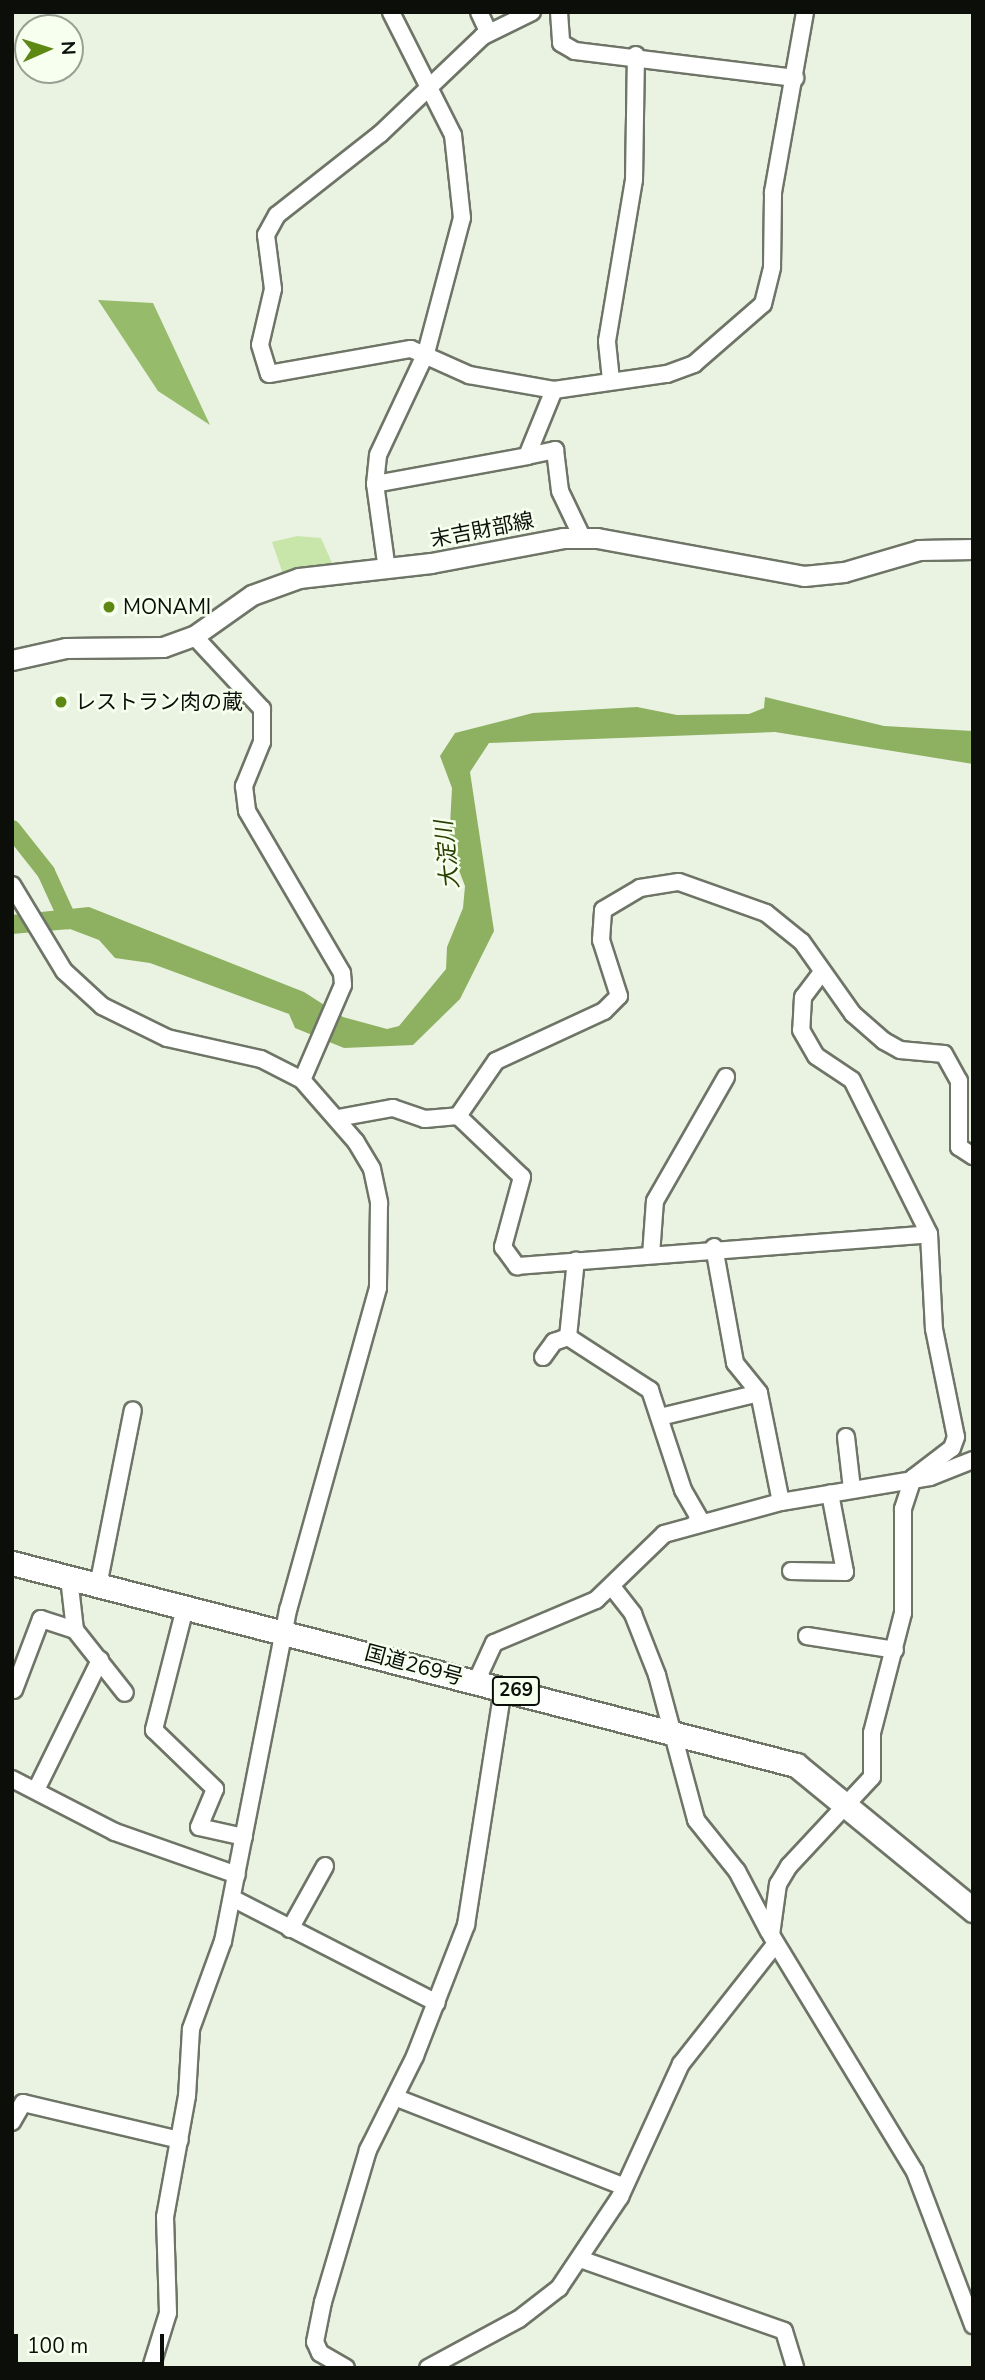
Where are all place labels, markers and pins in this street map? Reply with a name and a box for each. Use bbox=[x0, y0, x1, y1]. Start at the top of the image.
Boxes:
place label: MONAMI bbox=[123, 594, 211, 620]
marker: MONAMI bbox=[101, 599, 117, 615]
place label: レストラン肉の蔵 bbox=[75, 689, 243, 715]
marker: レストラン肉の蔵 bbox=[53, 694, 69, 710]

